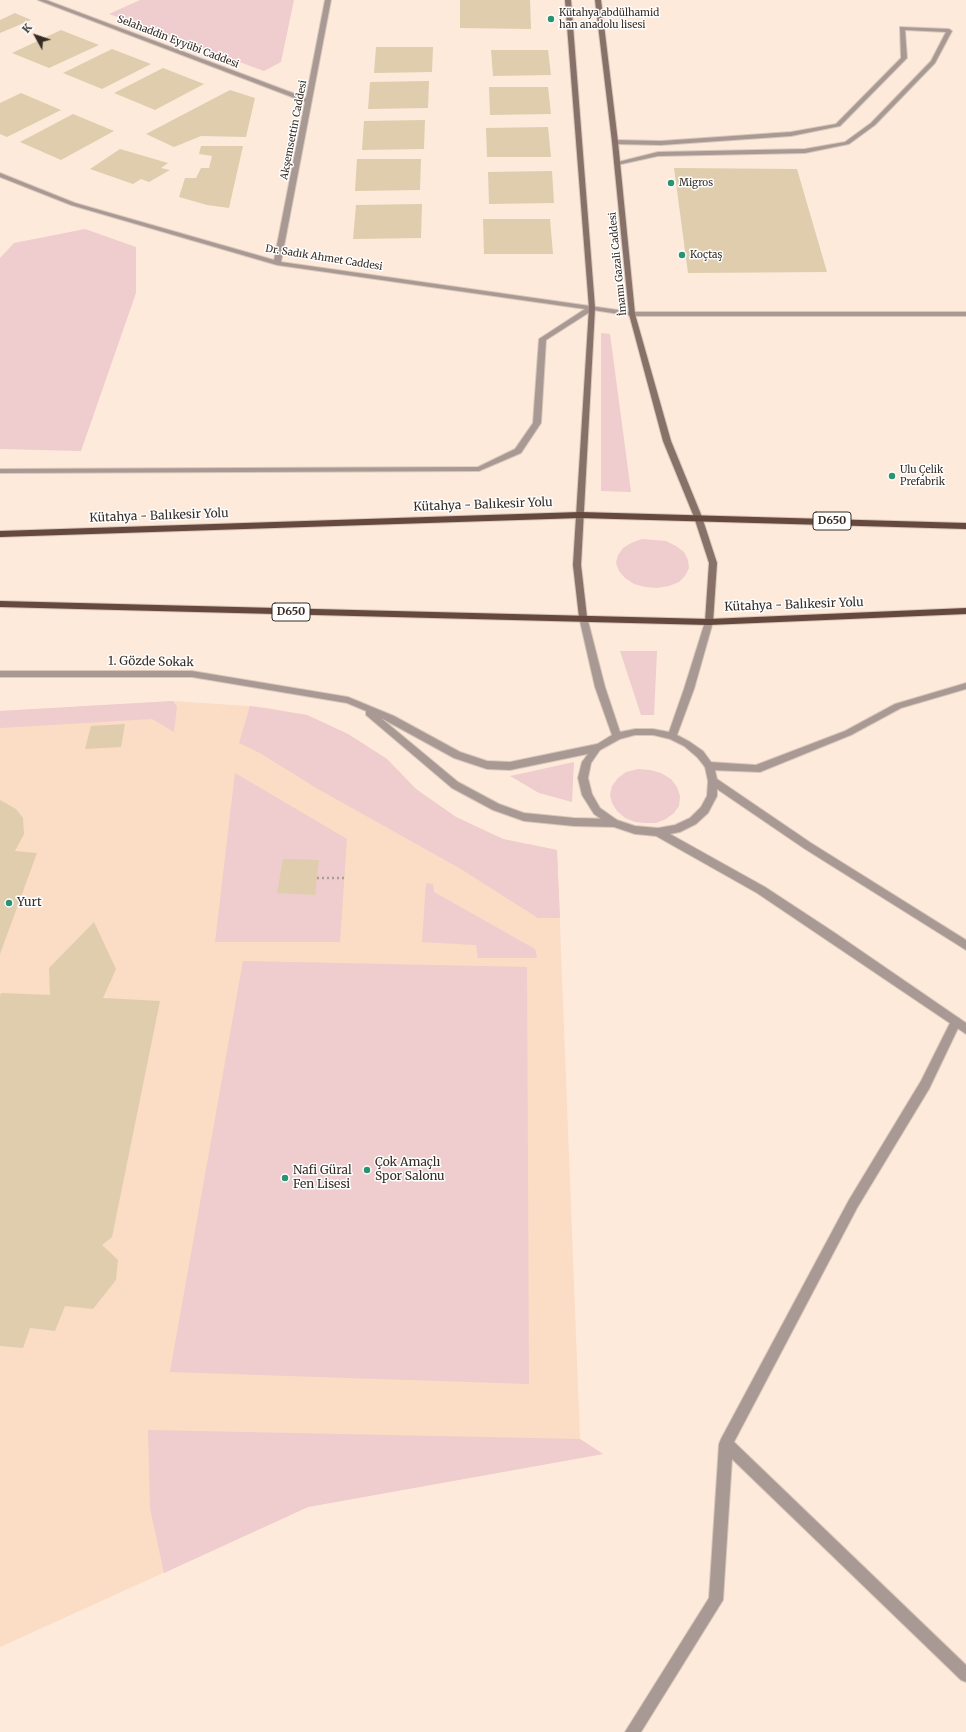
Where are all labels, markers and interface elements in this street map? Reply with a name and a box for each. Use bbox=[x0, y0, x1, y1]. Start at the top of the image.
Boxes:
place label: Kütahya abdülhamid han anadolu lisesi bbox=[559, 7, 659, 30]
street label: Selahaddin Eyyübi Caddesi bbox=[115, 13, 241, 71]
marker: Kütahya abdülhamid han anadolu lisesi bbox=[546, 14, 556, 24]
north arrow bbox=[16, 16, 56, 56]
text: K bbox=[19, 21, 35, 36]
street label: Akşemsettin Caddesi bbox=[278, 79, 310, 181]
place label: Migros bbox=[679, 177, 713, 189]
marker: Migros bbox=[666, 178, 676, 188]
street label: İmamı Gazali Caddesi bbox=[607, 211, 629, 317]
street label: Dr. Sadık Ahmet Caddesi bbox=[265, 243, 383, 273]
place label: Koçtaş bbox=[690, 249, 722, 261]
marker: Koçtaş bbox=[677, 250, 687, 260]
place label: Ulu Çelik Prefabrik bbox=[900, 464, 945, 488]
marker: Ulu Çelik Prefabrik bbox=[887, 471, 897, 481]
street label: Kütahya - Balıkesir Yolu bbox=[413, 495, 553, 515]
street label: Kütahya - Balıkesir Yolu bbox=[89, 506, 229, 526]
road number: D650 bbox=[813, 512, 851, 530]
street label: Kütahya - Balıkesir Yolu bbox=[724, 595, 864, 615]
road number: D650 bbox=[272, 603, 310, 621]
street label: 1. Gözde Sokak bbox=[108, 654, 194, 670]
place label: Yurt bbox=[17, 896, 42, 910]
marker: Yurt bbox=[4, 898, 14, 908]
place label: Çok Amaçlı Spor Salonu bbox=[375, 1156, 445, 1184]
place label: Nafi Güral Fen Lisesi bbox=[293, 1164, 352, 1192]
marker: Çok Amaçlı Spor Salonu bbox=[362, 1165, 372, 1175]
marker: Nafi Güral Fen Lisesi bbox=[280, 1173, 290, 1183]

